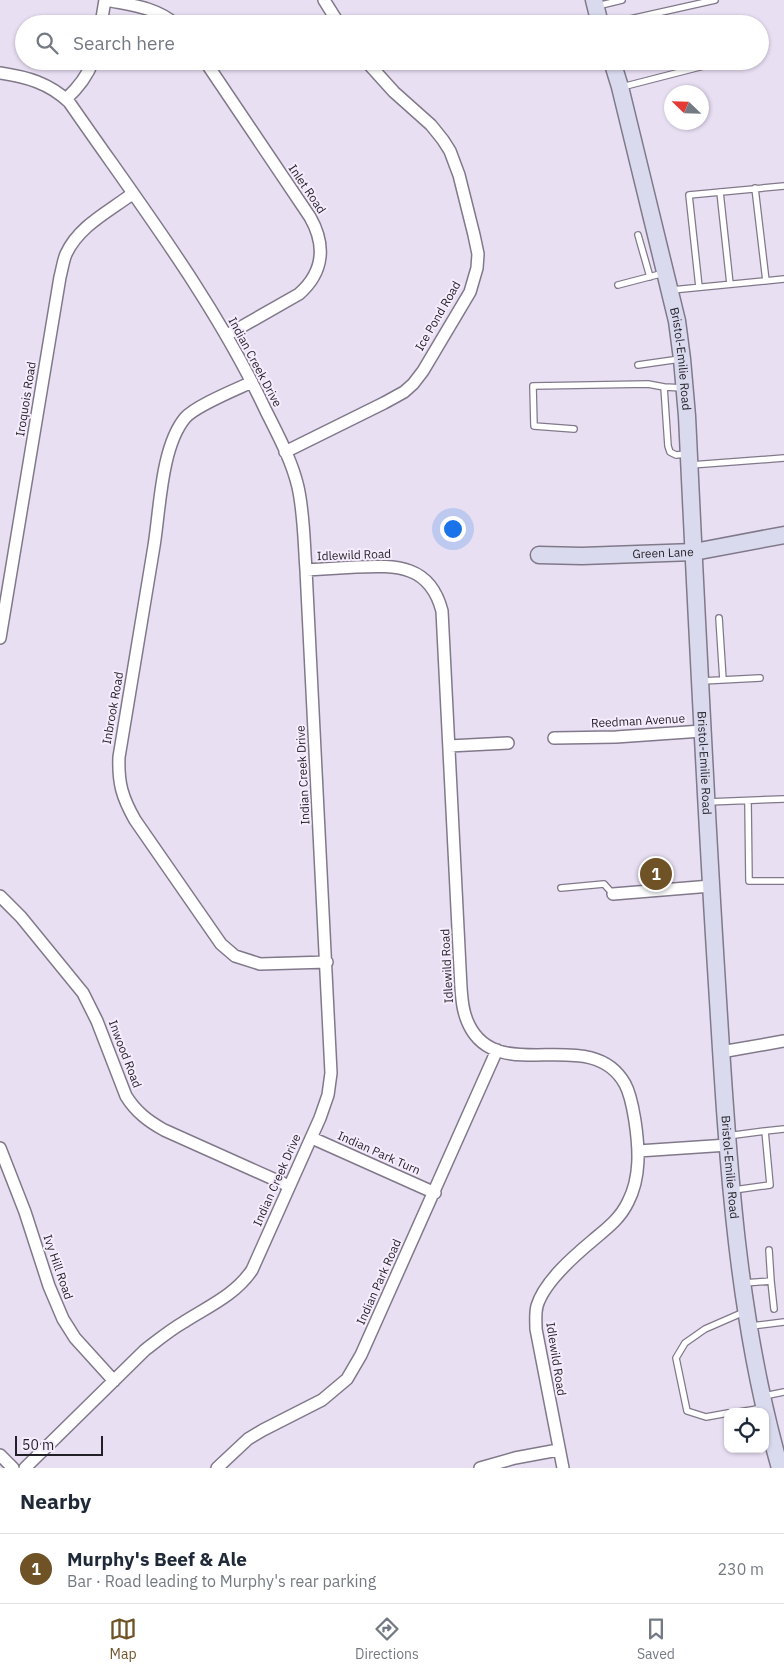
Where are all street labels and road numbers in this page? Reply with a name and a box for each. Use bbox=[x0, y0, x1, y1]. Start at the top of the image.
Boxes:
street label: Inlet Road bbox=[286, 161, 329, 216]
street label: Ice Pond Road bbox=[412, 278, 464, 353]
street label: Bristol-Emilie Road bbox=[667, 306, 694, 411]
street label: Indian Creek Drive bbox=[225, 314, 286, 410]
street label: Iroquois Road bbox=[12, 360, 39, 437]
street label: Green Lane bbox=[632, 544, 694, 561]
street label: Idlewild Road bbox=[317, 546, 391, 563]
street label: Inbrook Road bbox=[99, 671, 126, 745]
street label: Reedman Avenue bbox=[591, 711, 686, 730]
street label: Bristol-Emilie Road bbox=[694, 711, 715, 815]
street label: Indian Creek Drive bbox=[292, 724, 313, 825]
street label: Idlewild Road bbox=[437, 929, 456, 1004]
street label: Inwood Road bbox=[106, 1018, 145, 1090]
street label: Bristol-Emilie Road bbox=[718, 1115, 742, 1220]
street label: Indian Park Turn bbox=[335, 1128, 423, 1178]
street label: Indian Creek Drive bbox=[249, 1131, 304, 1228]
street label: Ivy Hill Road bbox=[40, 1232, 77, 1301]
street label: Indian Park Road bbox=[353, 1237, 404, 1327]
street label: Idlewild Road bbox=[543, 1321, 570, 1397]

